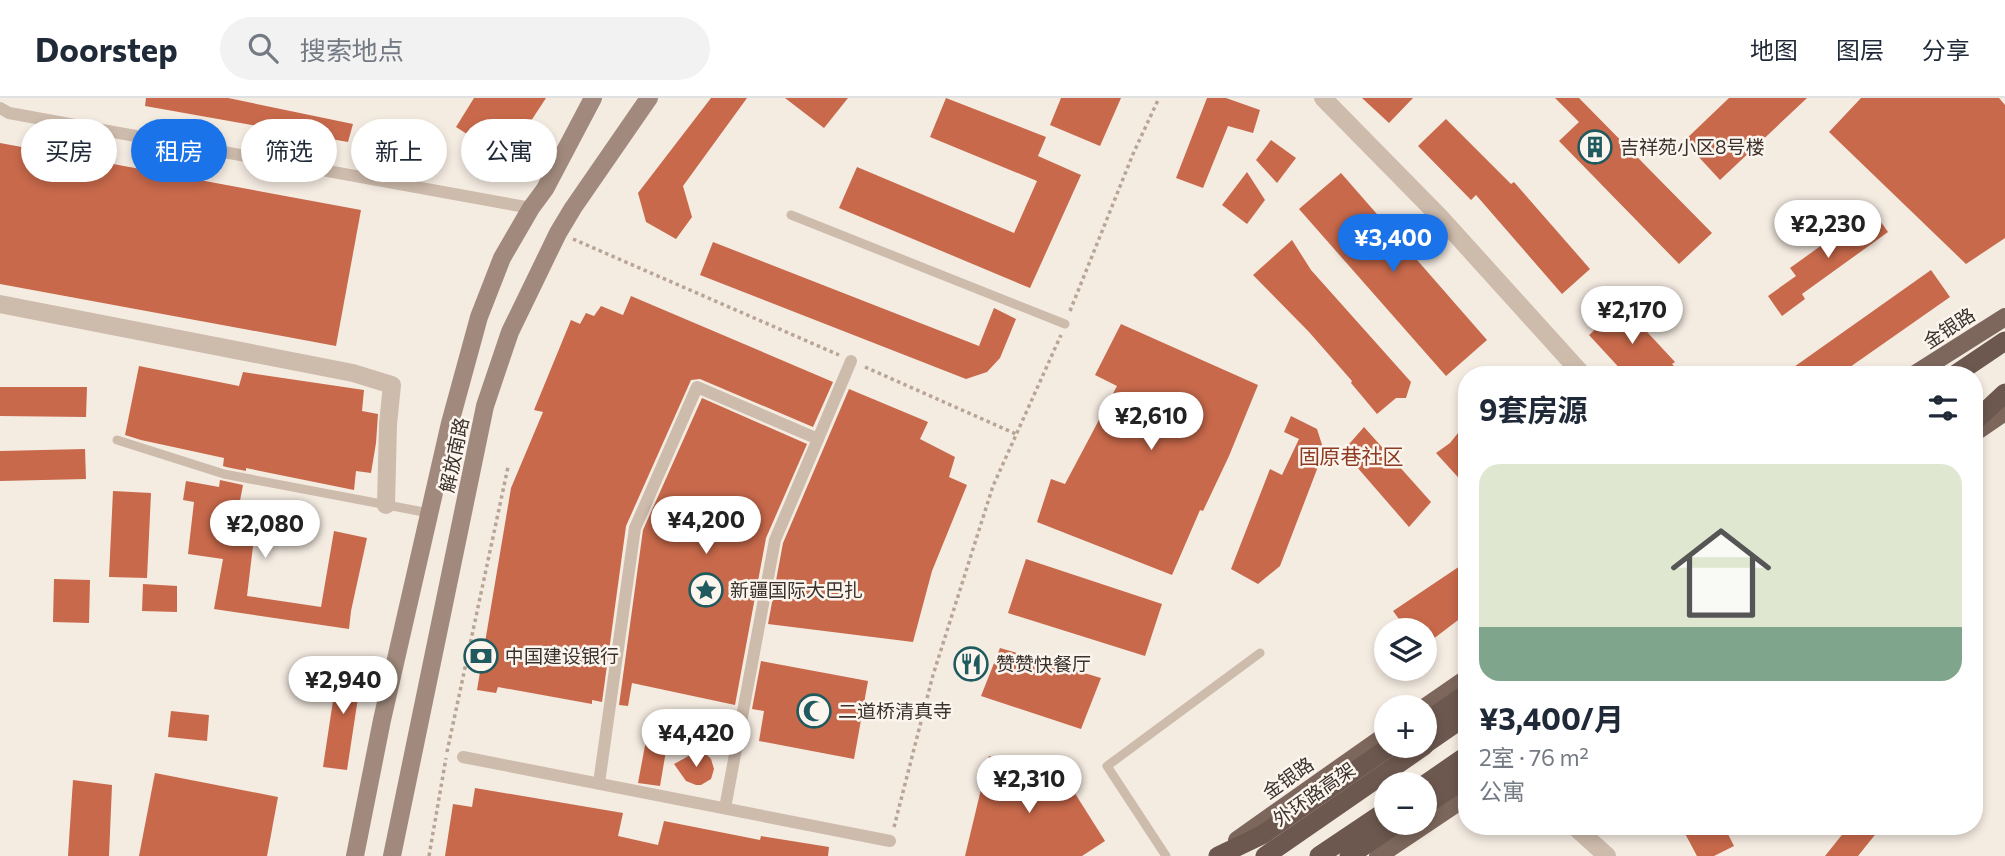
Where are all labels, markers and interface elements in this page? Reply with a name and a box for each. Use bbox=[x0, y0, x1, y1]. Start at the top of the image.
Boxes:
search box bbox=[220, 17, 710, 80]
text: Doorstep bbox=[35, 28, 178, 69]
icon: search bbox=[244, 29, 282, 67]
text: 搜索地点 bbox=[300, 34, 404, 65]
text: 地图 bbox=[1750, 35, 1798, 64]
text: 图层 bbox=[1836, 35, 1884, 64]
text: 分享 bbox=[1922, 35, 1970, 64]
chip: 买房 bbox=[21, 119, 117, 182]
chip: 租房 bbox=[131, 119, 227, 182]
chip: 筛选 bbox=[241, 119, 337, 182]
chip: 新上 bbox=[351, 119, 447, 182]
chip: 公寓 bbox=[461, 119, 557, 182]
building icon: 吉祥苑小区8号楼 bbox=[1576, 128, 1614, 166]
place label: 吉祥苑小区8号楼 bbox=[1620, 135, 1765, 158]
pin: ¥2,230 bbox=[1771, 200, 1885, 260]
text: ¥2,230 bbox=[1790, 209, 1866, 237]
pin: ¥3,400 bbox=[1336, 214, 1450, 274]
text: ¥3,400 bbox=[1354, 223, 1432, 251]
pin: ¥2,170 bbox=[1575, 286, 1689, 346]
text: ¥2,170 bbox=[1597, 295, 1667, 323]
street label: 金银路 bbox=[1919, 302, 1979, 353]
icon: filters bbox=[1924, 389, 1962, 427]
text: 9套房源 bbox=[1479, 390, 1588, 427]
pin: ¥2,610 bbox=[1094, 392, 1208, 452]
text: ¥2,610 bbox=[1114, 401, 1188, 429]
street label: 解放南路 bbox=[434, 415, 473, 494]
district label: 固原巷社区 bbox=[1299, 443, 1404, 468]
pin: ¥4,200 bbox=[649, 496, 763, 556]
pin: ¥2,080 bbox=[208, 500, 322, 560]
text: ¥4,200 bbox=[667, 505, 745, 533]
text: ¥2,080 bbox=[226, 509, 304, 537]
icon: home bbox=[1658, 510, 1784, 636]
place icon: 新疆国际大巴扎 bbox=[687, 571, 725, 609]
place label: 新疆国际大巴扎 bbox=[730, 578, 863, 601]
map controls bbox=[1374, 618, 1437, 835]
button: layers bbox=[1374, 618, 1437, 681]
bank icon: 中国建设银行 bbox=[462, 637, 500, 675]
place label: 中国建设银行 bbox=[505, 644, 619, 667]
restaurant icon: 赞赞快餐厅 bbox=[952, 645, 990, 683]
place label: 赞赞快餐厅 bbox=[996, 652, 1091, 675]
pin: ¥2,940 bbox=[286, 656, 400, 716]
text: ¥2,940 bbox=[305, 665, 381, 693]
mosque icon: 二道桥清真寺 bbox=[795, 692, 833, 730]
button: + bbox=[1374, 695, 1437, 758]
place label: 二道桥清真寺 bbox=[838, 699, 952, 722]
text: ¥3,400/月 bbox=[1479, 699, 1624, 736]
pin: ¥4,420 bbox=[639, 710, 753, 769]
text: ¥4,420 bbox=[658, 718, 734, 746]
text: 2室 · 76 m² bbox=[1479, 743, 1589, 771]
street label: 金银路 bbox=[1258, 752, 1318, 803]
pin: ¥2,310 bbox=[972, 756, 1086, 815]
street label: 外环路高架 bbox=[1268, 757, 1359, 830]
text: ¥2,310 bbox=[993, 764, 1065, 792]
button: − bbox=[1374, 772, 1437, 835]
text: 公寓 bbox=[1479, 777, 1525, 805]

